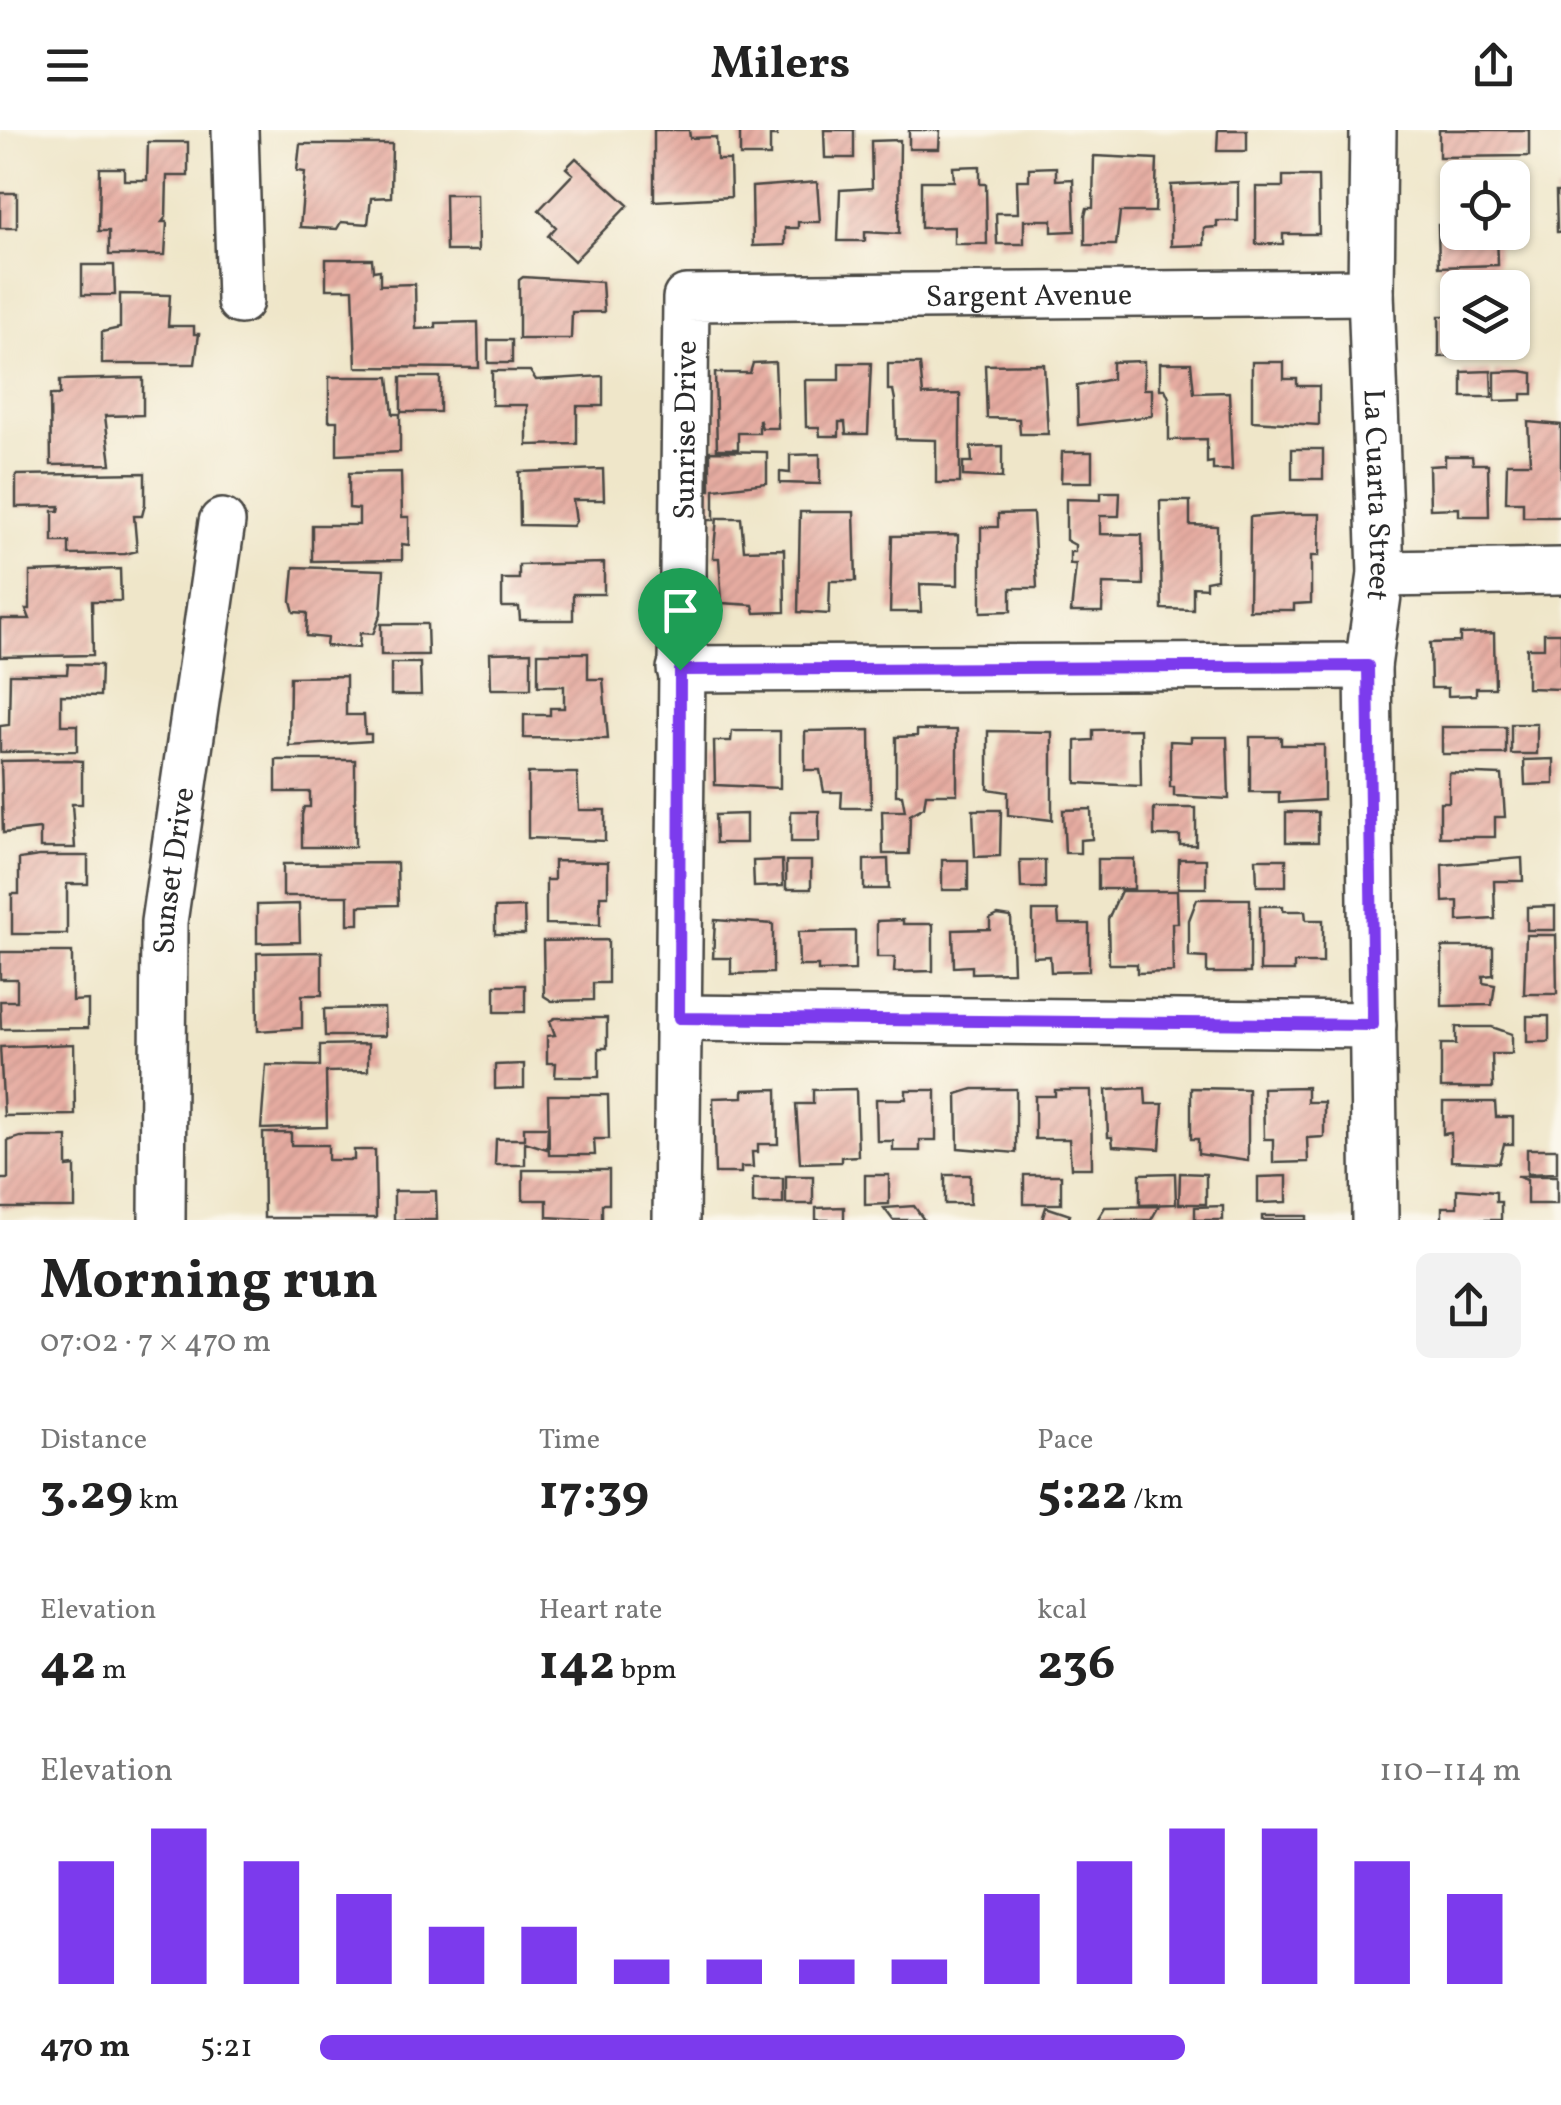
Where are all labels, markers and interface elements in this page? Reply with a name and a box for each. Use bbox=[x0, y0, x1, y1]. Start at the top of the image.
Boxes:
text: Milers bbox=[711, 34, 850, 97]
icon: menu bbox=[40, 38, 95, 93]
icon: share bbox=[1466, 38, 1521, 93]
map controls bbox=[1440, 160, 1530, 360]
button: locate bbox=[1440, 160, 1530, 250]
button: layers bbox=[1440, 270, 1530, 360]
street label: Sargent Avenue bbox=[926, 275, 1132, 319]
street label: Sunrise Drive bbox=[665, 340, 709, 520]
street label: La Cuarta Street bbox=[1351, 388, 1400, 603]
pin bbox=[638, 568, 723, 671]
icon: arrive bbox=[653, 583, 708, 638]
street label: Sunset Drive bbox=[145, 785, 206, 954]
text: Morning run bbox=[40, 1245, 379, 1321]
button: share bbox=[1416, 1253, 1521, 1358]
text: 07:02 · 7 × 470 m bbox=[40, 1321, 271, 1365]
text: Distance bbox=[40, 1421, 147, 1460]
text: Time bbox=[539, 1421, 600, 1460]
text: Pace bbox=[1037, 1421, 1093, 1460]
text: 3.29 bbox=[40, 1460, 133, 1530]
text: 17:39 bbox=[539, 1460, 649, 1530]
text: 5:22 bbox=[1037, 1460, 1128, 1530]
text: km bbox=[133, 1481, 179, 1520]
text: /km bbox=[1128, 1481, 1183, 1520]
text: Elevation bbox=[40, 1591, 156, 1630]
text: Heart rate bbox=[539, 1591, 662, 1630]
text: kcal bbox=[1037, 1591, 1087, 1630]
text: 42 bbox=[40, 1630, 96, 1700]
text: 142 bbox=[539, 1630, 615, 1700]
text: 236 bbox=[1037, 1630, 1116, 1700]
text: m bbox=[96, 1651, 127, 1690]
text: bpm bbox=[615, 1651, 677, 1690]
text: Elevation bbox=[40, 1750, 173, 1794]
text: 110–114 m bbox=[1379, 1750, 1521, 1794]
text: 470 m bbox=[40, 2026, 130, 2070]
text: 5:21 bbox=[200, 2026, 253, 2070]

